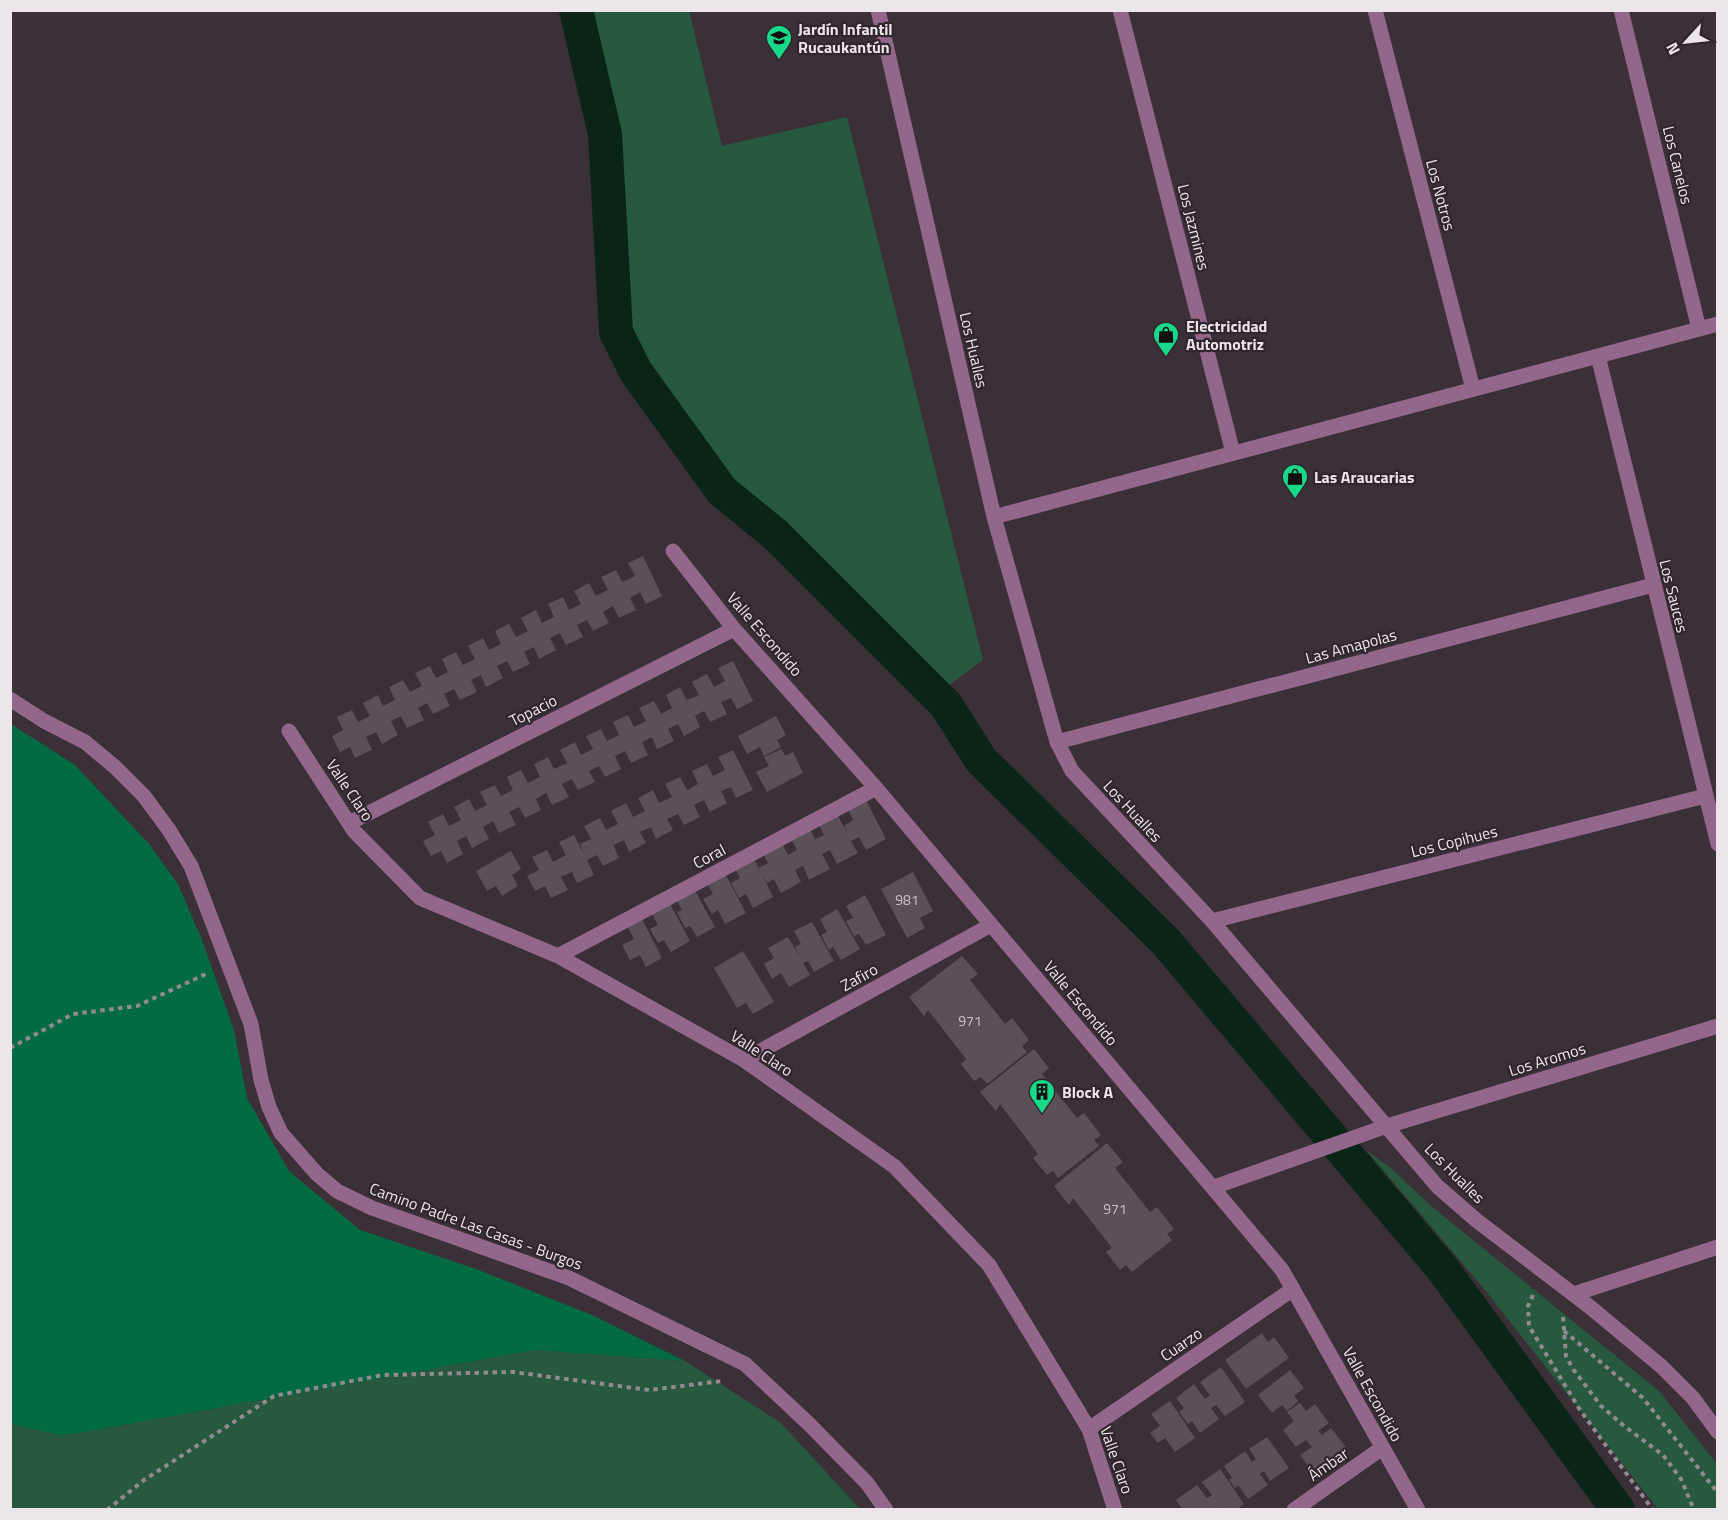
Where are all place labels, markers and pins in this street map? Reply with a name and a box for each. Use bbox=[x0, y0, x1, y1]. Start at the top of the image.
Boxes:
place label: Jardín Infantil Rucaukantún bbox=[798, 17, 893, 59]
school or university icon: Jardín Infantil Rucaukantún bbox=[764, 23, 794, 61]
place label: Electricidad Automotriz bbox=[1186, 314, 1267, 356]
shop icon: Electricidad Automotriz bbox=[1151, 320, 1181, 358]
shop icon: Las Araucarias bbox=[1280, 462, 1310, 500]
place label: Las Araucarias bbox=[1314, 465, 1415, 489]
building icon: Block A bbox=[1027, 1077, 1057, 1115]
place label: Block A bbox=[1062, 1080, 1113, 1104]

